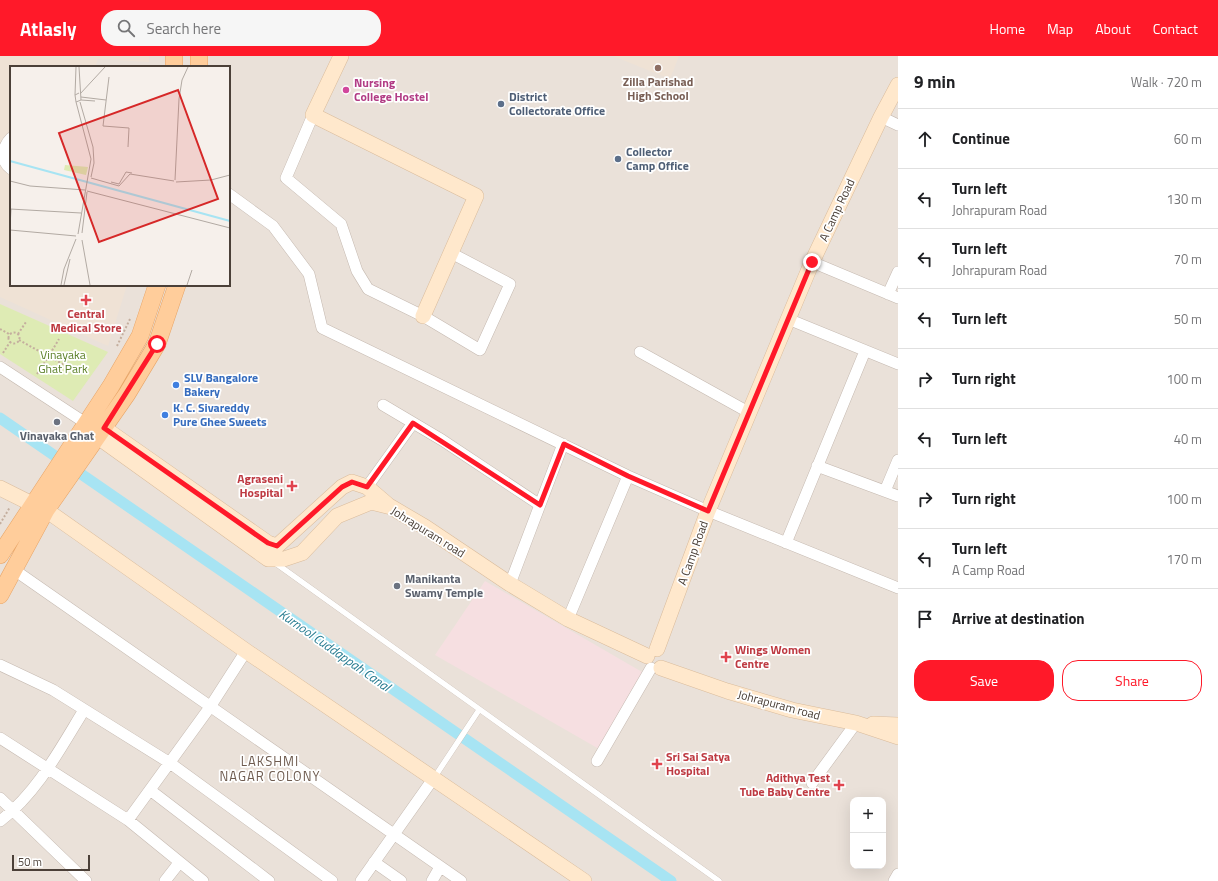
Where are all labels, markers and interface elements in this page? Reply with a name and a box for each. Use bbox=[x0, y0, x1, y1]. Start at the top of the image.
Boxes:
search box bbox=[101, 10, 381, 46]
text: Atlasly bbox=[20, 14, 77, 43]
icon: search bbox=[115, 17, 137, 39]
text: Search here bbox=[147, 17, 221, 40]
text: Home bbox=[990, 18, 1025, 39]
text: Map bbox=[1047, 18, 1073, 39]
text: About bbox=[1095, 18, 1131, 39]
text: Contact bbox=[1153, 18, 1198, 39]
marker: Zilla Parishad High School bbox=[653, 63, 663, 73]
inset map bbox=[10, 66, 230, 286]
text: 9 min bbox=[914, 69, 955, 95]
place label: Zilla Parishad High School bbox=[623, 72, 693, 105]
text: Walk · 720 m bbox=[1131, 72, 1202, 92]
place label: Nursing College Hostel bbox=[354, 73, 428, 106]
marker: Nursing College Hostel bbox=[341, 85, 351, 95]
place label: District Collectorate Office bbox=[509, 87, 605, 120]
marker: District Collectorate Office bbox=[496, 99, 506, 109]
text: Continue bbox=[952, 127, 1010, 150]
icon: ahead bbox=[914, 128, 936, 150]
text: 60 m bbox=[1174, 129, 1202, 149]
place label: Collector Camp Office bbox=[626, 142, 689, 175]
marker: Collector Camp Office bbox=[613, 154, 623, 164]
street label: A Camp Road bbox=[814, 175, 859, 244]
text: Turn left bbox=[952, 177, 1007, 200]
icon: left bbox=[914, 188, 936, 210]
text: 130 m bbox=[1166, 189, 1202, 209]
text: Johrapuram Road bbox=[952, 200, 1047, 220]
text: Turn left bbox=[952, 237, 1007, 260]
icon: left bbox=[914, 248, 936, 270]
text: 70 m bbox=[1174, 249, 1202, 269]
route end bbox=[803, 253, 821, 271]
text: Johrapuram Road bbox=[952, 260, 1047, 280]
marker: Central Medical Store bbox=[81, 295, 91, 305]
place label: Central Medical Store bbox=[50, 304, 122, 337]
text: Turn left bbox=[952, 307, 1007, 330]
icon: left bbox=[914, 308, 936, 330]
text: 50 m bbox=[1174, 309, 1202, 329]
route start bbox=[148, 335, 166, 353]
park label: Vinayaka Ghat Park bbox=[38, 345, 88, 378]
text: Turn right bbox=[952, 367, 1016, 390]
place label: SLV Bangalore Bakery bbox=[184, 368, 258, 401]
icon: right bbox=[914, 368, 936, 390]
text: 100 m bbox=[1166, 369, 1202, 389]
marker: SLV Bangalore Bakery bbox=[171, 380, 181, 390]
place label: K. C. Sivareddy Pure Ghee Sweets bbox=[173, 398, 267, 431]
marker: K. C. Sivareddy Pure Ghee Sweets bbox=[160, 410, 170, 420]
marker: Vinayaka Ghat bbox=[52, 417, 62, 427]
place label: Vinayaka Ghat bbox=[20, 426, 95, 445]
text: Turn left bbox=[952, 427, 1007, 450]
icon: left bbox=[914, 428, 936, 450]
text: 40 m bbox=[1174, 429, 1202, 449]
place label: Agraseni Hospital bbox=[237, 469, 283, 502]
marker: Agraseni Hospital bbox=[286, 480, 298, 492]
text: Turn right bbox=[952, 487, 1016, 510]
icon: right bbox=[914, 488, 936, 510]
text: 100 m bbox=[1166, 489, 1202, 509]
street label: Johrapuram road bbox=[387, 501, 469, 562]
street label: A Camp Road bbox=[672, 518, 713, 588]
text: Turn left bbox=[952, 537, 1007, 560]
icon: left bbox=[914, 548, 936, 570]
text: 170 m bbox=[1166, 549, 1202, 569]
text: A Camp Road bbox=[952, 560, 1025, 580]
place label: Manikanta Swamy Temple bbox=[405, 569, 483, 602]
marker: Manikanta Swamy Temple bbox=[392, 581, 402, 591]
water label: Kurnool Cuddappah Canal bbox=[275, 604, 397, 697]
text: Arrive at destination bbox=[952, 607, 1085, 630]
icon: arrive bbox=[914, 608, 936, 630]
place label: Wings Women Centre bbox=[735, 640, 811, 673]
marker: Wings Women Centre bbox=[720, 651, 732, 663]
button: Save bbox=[914, 660, 1054, 701]
button: Share bbox=[1062, 660, 1202, 701]
street label: Johrapuram road bbox=[736, 684, 822, 725]
place label: Sri Sai Satya Hospital bbox=[666, 747, 730, 780]
district label: LAKSHMI NAGAR COLONY bbox=[220, 751, 320, 786]
marker: Sri Sai Satya Hospital bbox=[651, 758, 663, 770]
place label: Adithya Test Tube Baby Centre bbox=[740, 768, 831, 801]
marker: Adithya Test Tube Baby Centre bbox=[833, 779, 845, 791]
map controls bbox=[850, 797, 886, 869]
button: + bbox=[850, 797, 886, 833]
button: − bbox=[850, 833, 886, 869]
scale bar bbox=[12, 853, 90, 872]
text: 50 m bbox=[18, 854, 42, 870]

